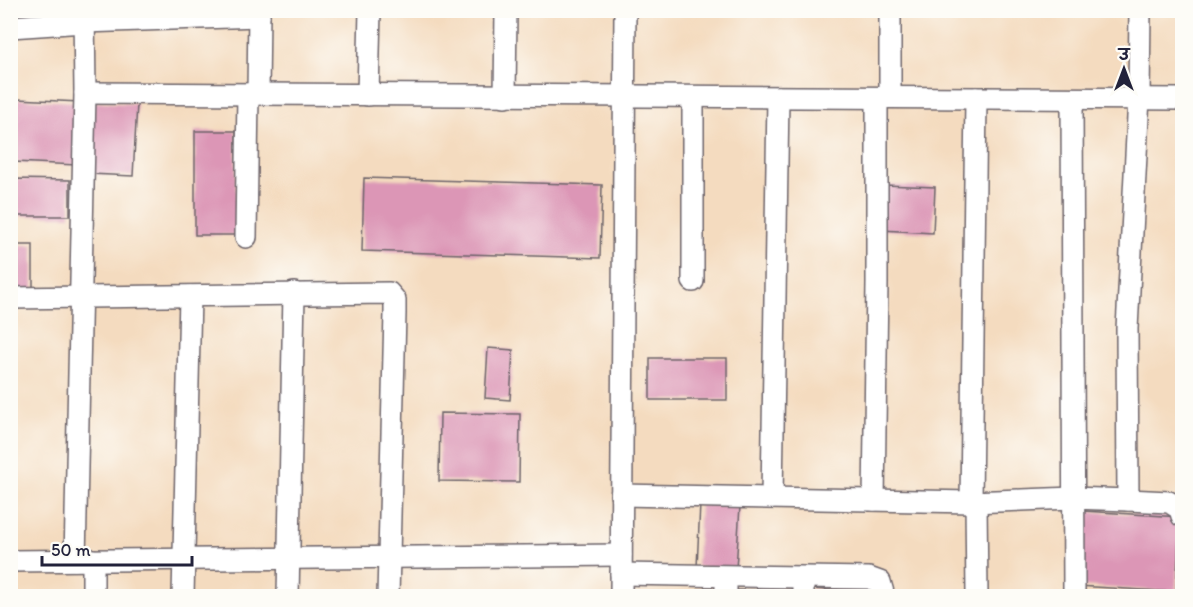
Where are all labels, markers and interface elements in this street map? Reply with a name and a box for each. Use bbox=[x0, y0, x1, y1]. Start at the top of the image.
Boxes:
north arrow bbox=[1094, 39, 1154, 99]
text: उ bbox=[1117, 45, 1131, 64]
scale bar bbox=[42, 529, 192, 567]
text: 50 m bbox=[51, 539, 91, 561]

